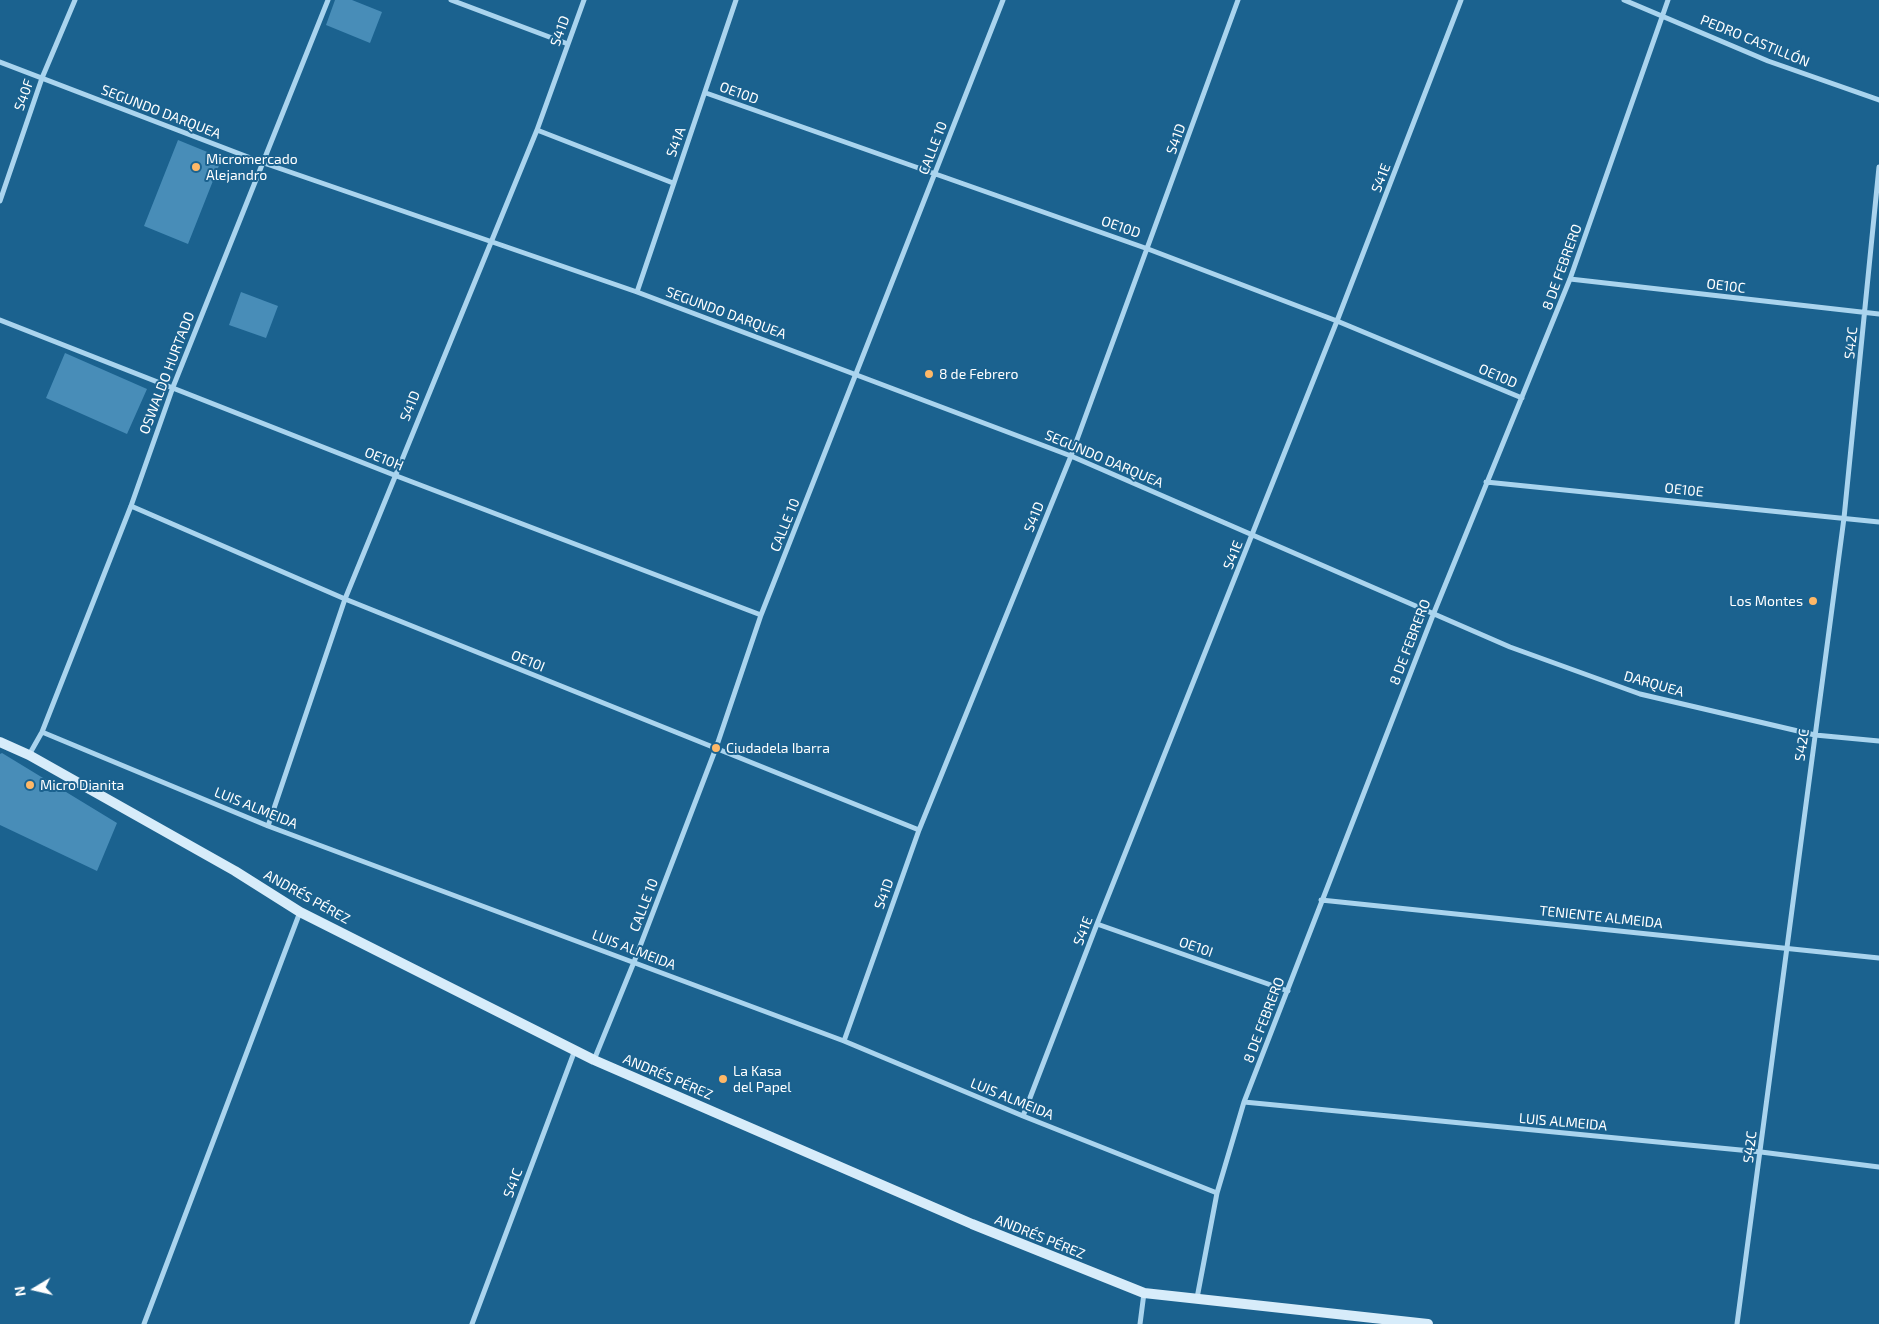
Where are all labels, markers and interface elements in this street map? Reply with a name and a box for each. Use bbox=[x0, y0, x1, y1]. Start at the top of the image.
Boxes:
street label: PEDRO CASTILLÓN bbox=[1698, 11, 1812, 71]
street label: S41D bbox=[547, 13, 573, 49]
street label: S40F bbox=[11, 77, 37, 113]
street label: OE10D bbox=[717, 78, 761, 108]
street label: SEGUNDO DARQUEA bbox=[99, 81, 223, 143]
street label: CALLE 10 bbox=[915, 119, 951, 177]
street label: S41D bbox=[1163, 121, 1189, 157]
street label: S41A bbox=[663, 125, 689, 159]
place label: Micromercado Alejandro bbox=[206, 151, 298, 184]
marker: Micromercado Alejandro bbox=[190, 161, 202, 173]
street label: S41E bbox=[1368, 161, 1394, 195]
street label: OE10D bbox=[1099, 212, 1143, 242]
street label: 8 DE FEBRERO bbox=[1539, 222, 1585, 312]
street label: OE10C bbox=[1706, 275, 1746, 297]
street label: SEGUNDO DARQUEA bbox=[663, 283, 789, 343]
street label: OSWALDO HURTADO bbox=[136, 309, 198, 437]
street label: S42C bbox=[1841, 326, 1861, 360]
street label: OE10D bbox=[1476, 360, 1520, 392]
place label: 8 de Febrero bbox=[939, 366, 1018, 382]
marker: 8 de Febrero bbox=[923, 368, 935, 380]
street label: S41D bbox=[396, 388, 424, 424]
street label: SEGUNDO DARQUEA bbox=[1042, 426, 1166, 492]
street label: OE10H bbox=[362, 444, 406, 474]
street label: OE10E bbox=[1664, 480, 1704, 500]
street label: CALLE 10 bbox=[767, 496, 803, 554]
street label: S41D bbox=[1020, 499, 1048, 535]
street label: S41E bbox=[1220, 538, 1246, 572]
place label: Los Montes bbox=[1729, 593, 1803, 609]
marker: Los Montes bbox=[1807, 595, 1819, 607]
street label: 8 DE FEBRERO bbox=[1386, 597, 1434, 687]
street label: OE10I bbox=[509, 647, 547, 675]
street label: DARQUEA bbox=[1622, 667, 1686, 701]
street label: S42C bbox=[1791, 728, 1813, 762]
place label: Ciudadela Ibarra bbox=[726, 740, 830, 756]
marker: Ciudadela Ibarra bbox=[710, 742, 722, 754]
place label: Micro Dianita bbox=[40, 777, 124, 793]
marker: Micro Dianita bbox=[24, 779, 36, 791]
street label: LUIS ALMEIDA bbox=[212, 784, 300, 832]
street label: ANDRÉS PÉREZ bbox=[261, 866, 353, 928]
street label: CALLE 10 bbox=[626, 876, 662, 934]
street label: S41D bbox=[871, 876, 897, 912]
street label: TENIENTE ALMEIDA bbox=[1538, 902, 1664, 932]
street label: S41E bbox=[1070, 914, 1096, 948]
street label: LUIS ALMEIDA bbox=[590, 926, 678, 974]
street label: OE10I bbox=[1177, 933, 1215, 961]
street label: 8 DE FEBRERO bbox=[1240, 975, 1288, 1065]
street label: ANDRÉS PÉREZ bbox=[621, 1051, 715, 1103]
place label: La Kasa del Papel bbox=[733, 1063, 792, 1096]
marker: La Kasa del Papel bbox=[717, 1073, 729, 1085]
street label: LUIS ALMEIDA bbox=[968, 1075, 1056, 1123]
street label: LUIS ALMEIDA bbox=[1518, 1110, 1608, 1134]
street label: S42C bbox=[1740, 1130, 1760, 1164]
street label: S41C bbox=[500, 1166, 526, 1200]
street label: ANDRÉS PÉREZ bbox=[992, 1211, 1088, 1263]
north arrow bbox=[10, 1264, 60, 1314]
text: N bbox=[11, 1285, 29, 1298]

